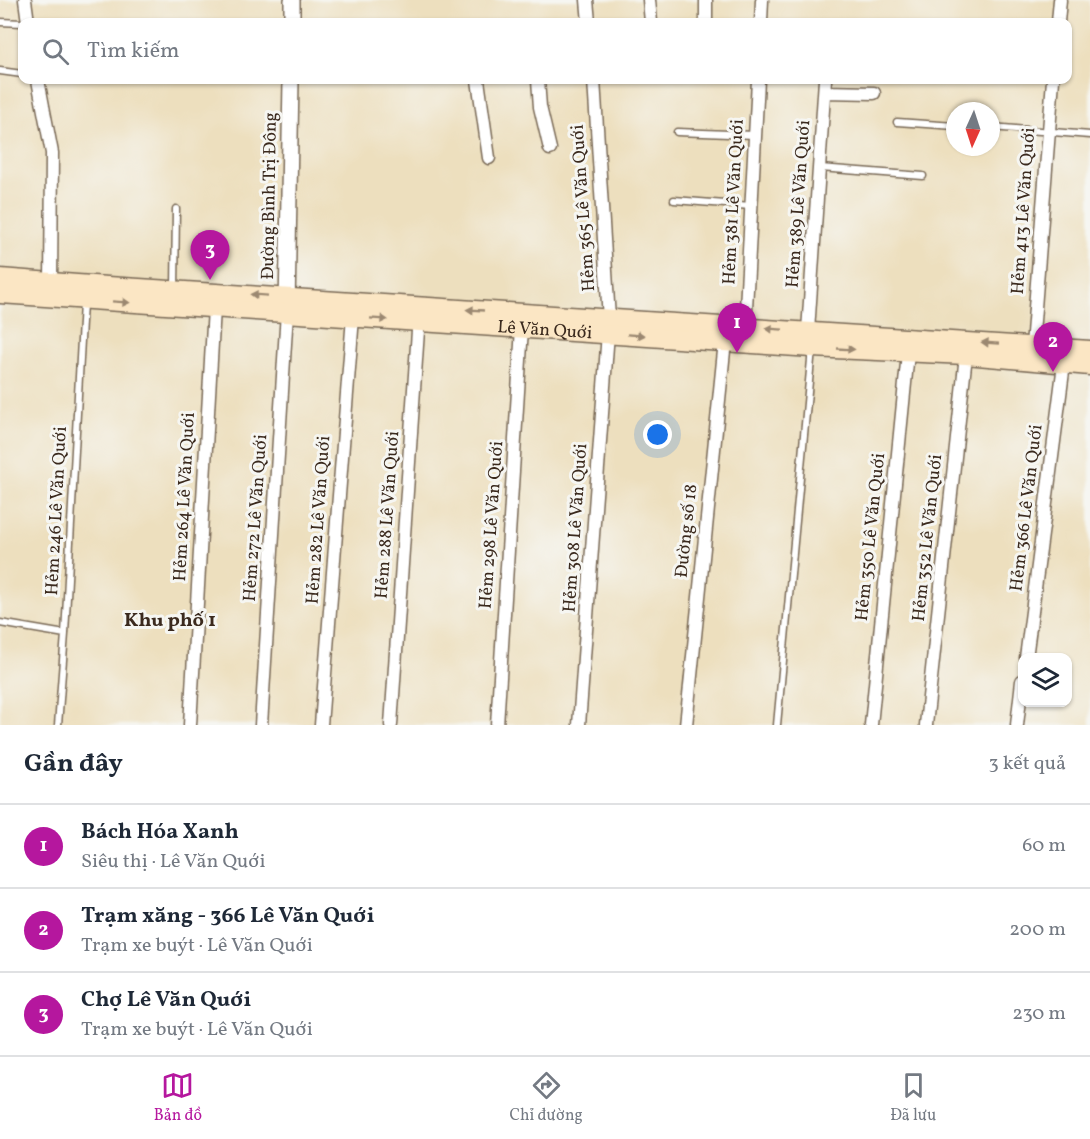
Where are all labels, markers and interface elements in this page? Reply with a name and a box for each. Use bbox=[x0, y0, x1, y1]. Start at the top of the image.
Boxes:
search box bbox=[18, 18, 1072, 84]
icon: search bbox=[39, 35, 72, 68]
text: Tìm kiếm bbox=[87, 36, 180, 67]
north arrow bbox=[946, 102, 1000, 156]
street label: Đường Bình Trị Đông bbox=[256, 112, 284, 280]
street label: Hẻm 381 Lê Văn Quới bbox=[717, 119, 751, 285]
street label: Hẻm 389 Lê Văn Quới bbox=[781, 119, 817, 289]
street label: Hẻm 365 Lê Văn Quới bbox=[566, 124, 602, 292]
street label: Hẻm 413 Lê Văn Quới bbox=[1006, 127, 1042, 295]
pin: 3 bbox=[190, 230, 230, 280]
one-way arrow bbox=[250, 291, 269, 300]
one-way arrow bbox=[112, 297, 131, 306]
pin: 1 bbox=[718, 304, 756, 353]
one-way arrow bbox=[465, 306, 484, 315]
one-way arrow bbox=[369, 314, 388, 323]
street label: Lê Văn Quới bbox=[496, 315, 593, 346]
pin: 2 bbox=[1034, 322, 1072, 372]
one-way arrow bbox=[765, 324, 784, 333]
one-way arrow bbox=[627, 331, 646, 340]
one-way arrow bbox=[980, 339, 999, 348]
one-way arrow bbox=[836, 345, 855, 354]
street label: Hẻm 264 Lê Văn Quới bbox=[168, 412, 202, 582]
your location bbox=[643, 420, 672, 449]
street label: Hẻm 366 Lê Văn Quới bbox=[1004, 423, 1050, 593]
street label: Hẻm 246 Lê Văn Quới bbox=[40, 426, 74, 596]
street label: Hẻm 288 Lê Văn Quới bbox=[370, 430, 406, 600]
street label: Hẻm 272 Lê Văn Quới bbox=[238, 433, 274, 603]
street label: Hẻm 282 Lê Văn Quới bbox=[301, 435, 337, 605]
street label: Hẻm 298 Lê Văn Quới bbox=[474, 440, 510, 610]
street label: Hẻm 308 Lê Văn Quới bbox=[558, 443, 594, 613]
street label: Hẻm 350 Lê Văn Quới bbox=[850, 452, 892, 622]
street label: Hẻm 352 Lê Văn Quới bbox=[907, 453, 949, 623]
street label: Đường số 18 bbox=[670, 483, 704, 579]
district label: Khu phố 1 bbox=[124, 607, 216, 635]
map controls bbox=[1018, 653, 1072, 707]
button: layers bbox=[1018, 653, 1072, 707]
text: Gần đây bbox=[24, 746, 123, 782]
text: 3 kết quả bbox=[988, 750, 1066, 778]
text: Bách Hóa Xanh bbox=[81, 817, 239, 848]
text: 1 bbox=[39, 832, 48, 860]
text: 60 m bbox=[1022, 832, 1066, 860]
text: Siêu thị · Lê Văn Quới bbox=[81, 848, 266, 876]
text: Trạm xăng - 366 Lê Văn Quới bbox=[81, 901, 374, 932]
text: 2 bbox=[38, 916, 49, 944]
text: 200 m bbox=[1009, 916, 1066, 944]
text: Trạm xe buýt · Lê Văn Quới bbox=[81, 932, 313, 960]
text: Chợ Lê Văn Quới bbox=[81, 985, 251, 1016]
text: 3 bbox=[38, 1000, 49, 1028]
text: 230 m bbox=[1012, 1000, 1066, 1028]
text: Trạm xe buýt · Lê Văn Quới bbox=[81, 1016, 313, 1044]
tab: Bản đồ bbox=[154, 1069, 202, 1127]
tab: Chỉ đường bbox=[510, 1069, 583, 1127]
tab: Đã lưu bbox=[890, 1069, 936, 1127]

